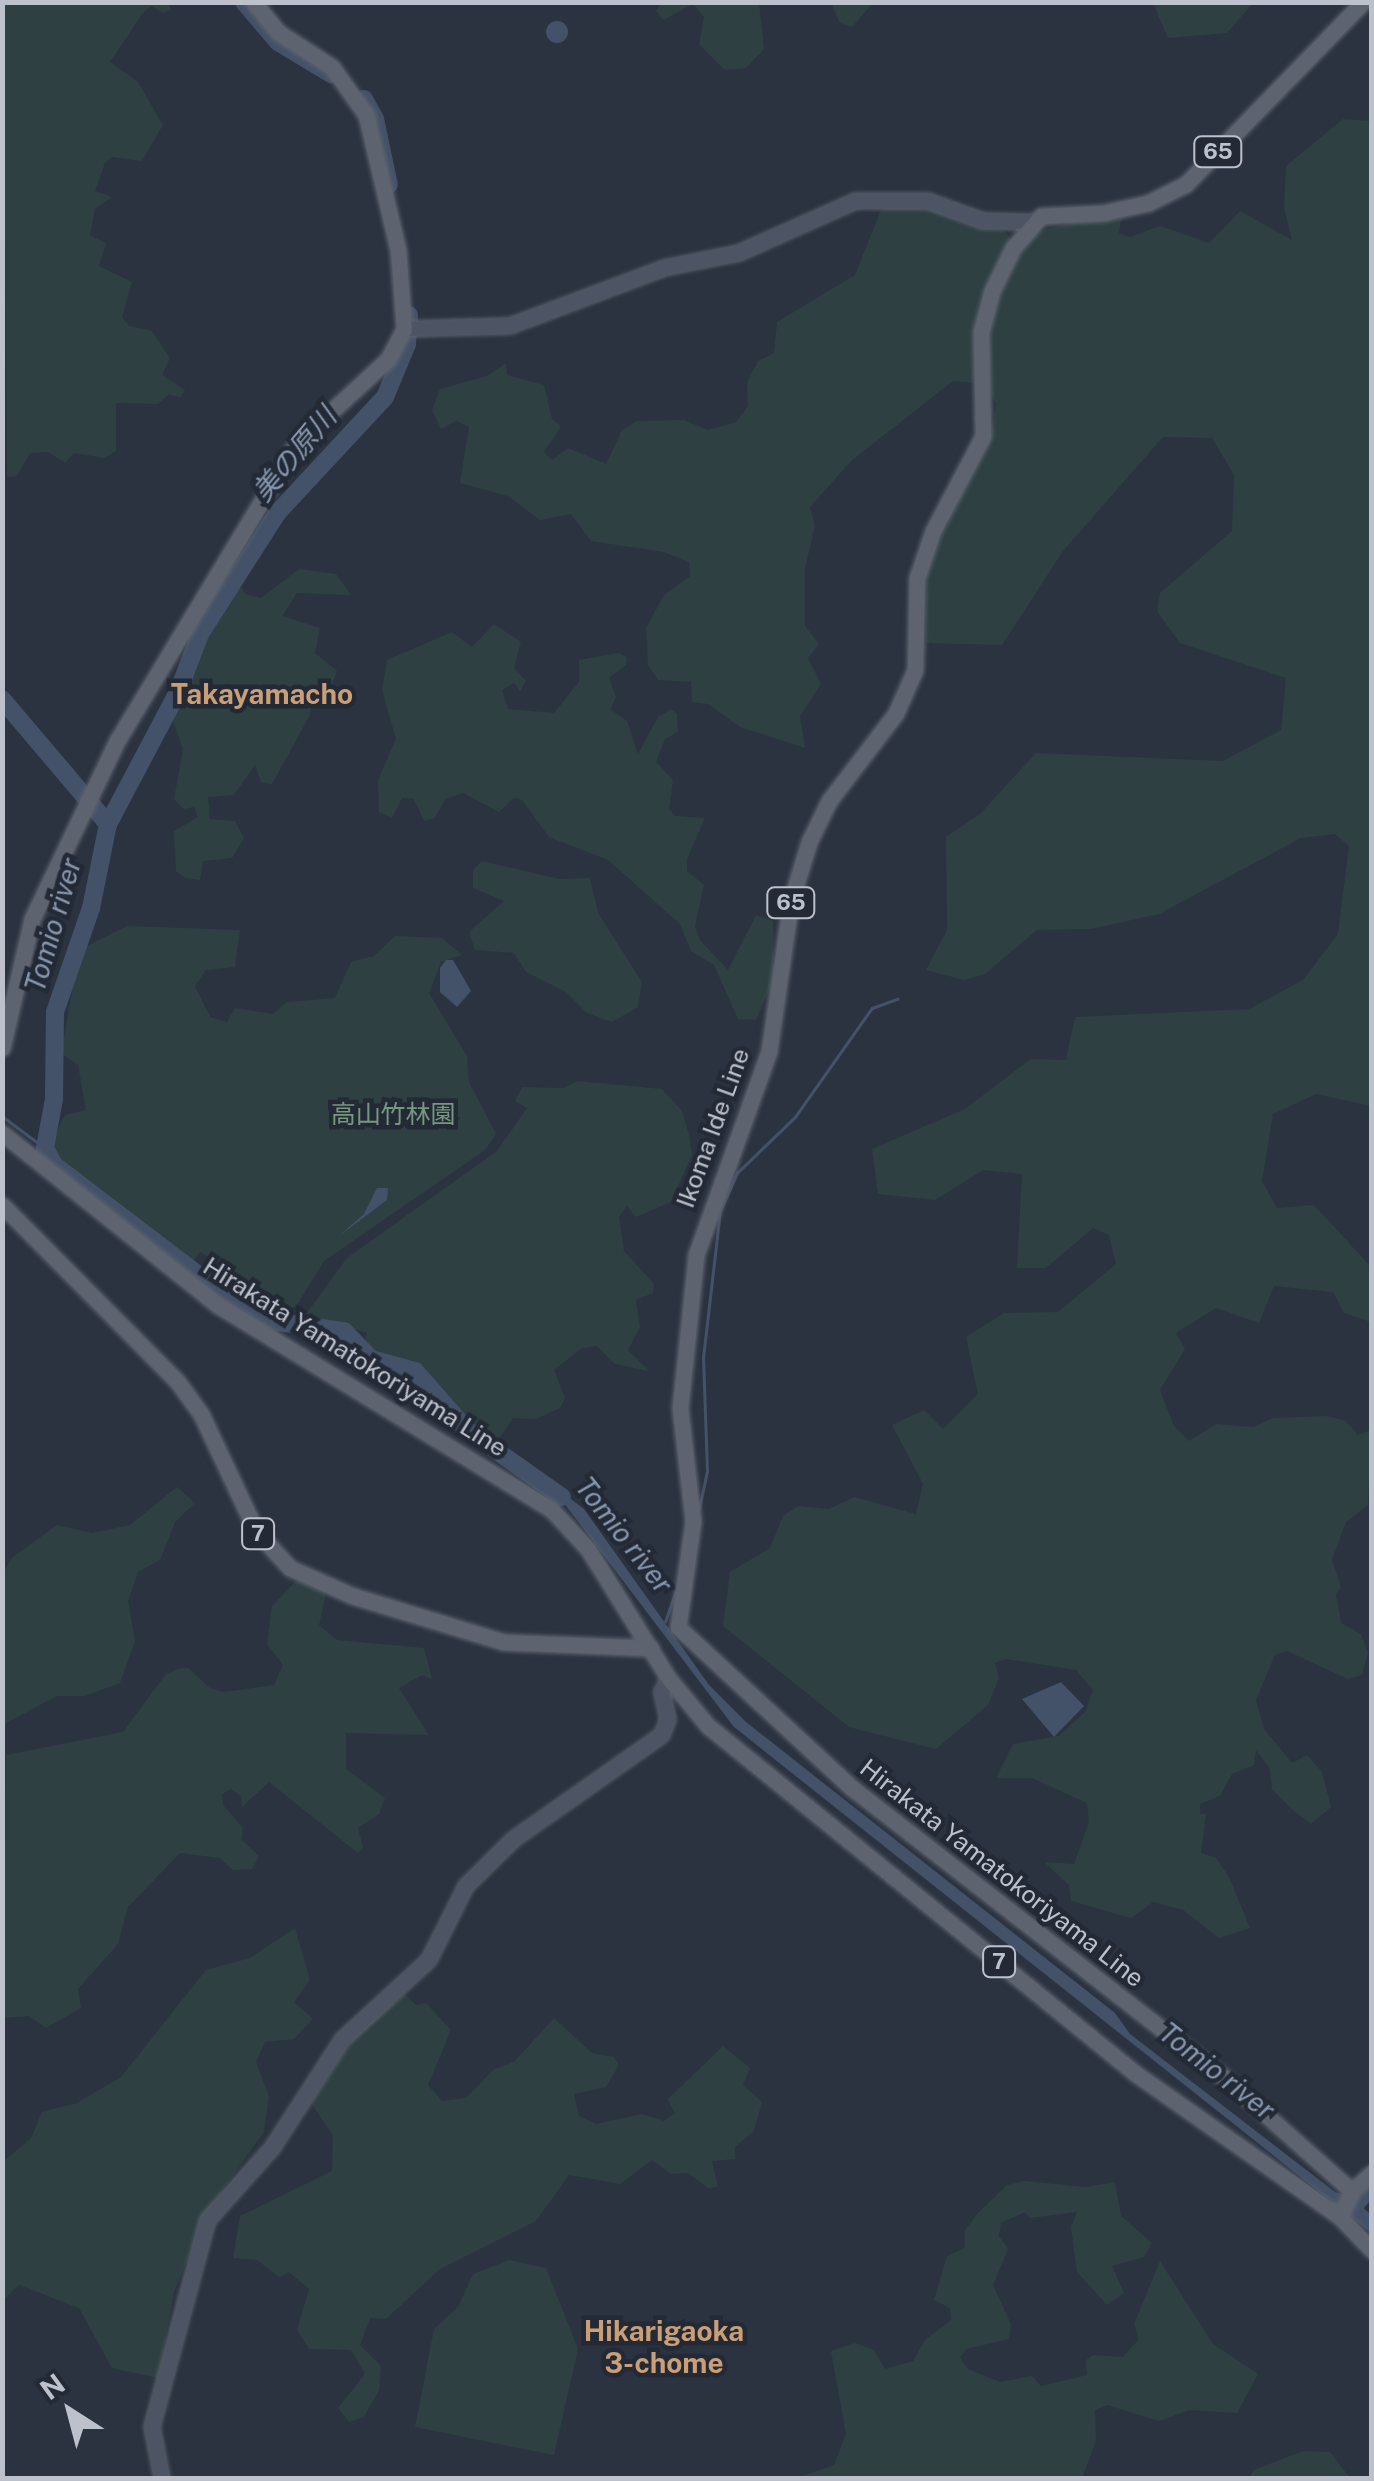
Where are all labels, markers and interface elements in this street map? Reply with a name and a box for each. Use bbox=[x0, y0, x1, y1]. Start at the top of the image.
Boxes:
road number: 65 bbox=[1193, 135, 1243, 169]
water label: 美の原川 bbox=[245, 400, 343, 508]
district label: Takayamacho bbox=[171, 677, 353, 711]
water label: Tomio river bbox=[18, 854, 88, 996]
road number: 65 bbox=[766, 886, 816, 920]
street label: Ikoma Ide Line bbox=[670, 1044, 756, 1212]
park label: 高山竹林園 bbox=[331, 1099, 455, 1129]
street label: Hirakata Yamatokoriyama Line bbox=[198, 1251, 512, 1463]
water label: Tomio river bbox=[568, 1470, 680, 1600]
road number: 7 bbox=[240, 1517, 276, 1551]
street label: Hirakata Yamatokoriyama Line bbox=[854, 1753, 1150, 1993]
road number: 7 bbox=[982, 1945, 1016, 1979]
water label: Tomio river bbox=[1152, 2015, 1282, 2127]
district label: Hikarigaoka 3-chome bbox=[584, 2314, 744, 2380]
north arrow bbox=[20, 2361, 120, 2461]
text: N bbox=[34, 2367, 71, 2406]

